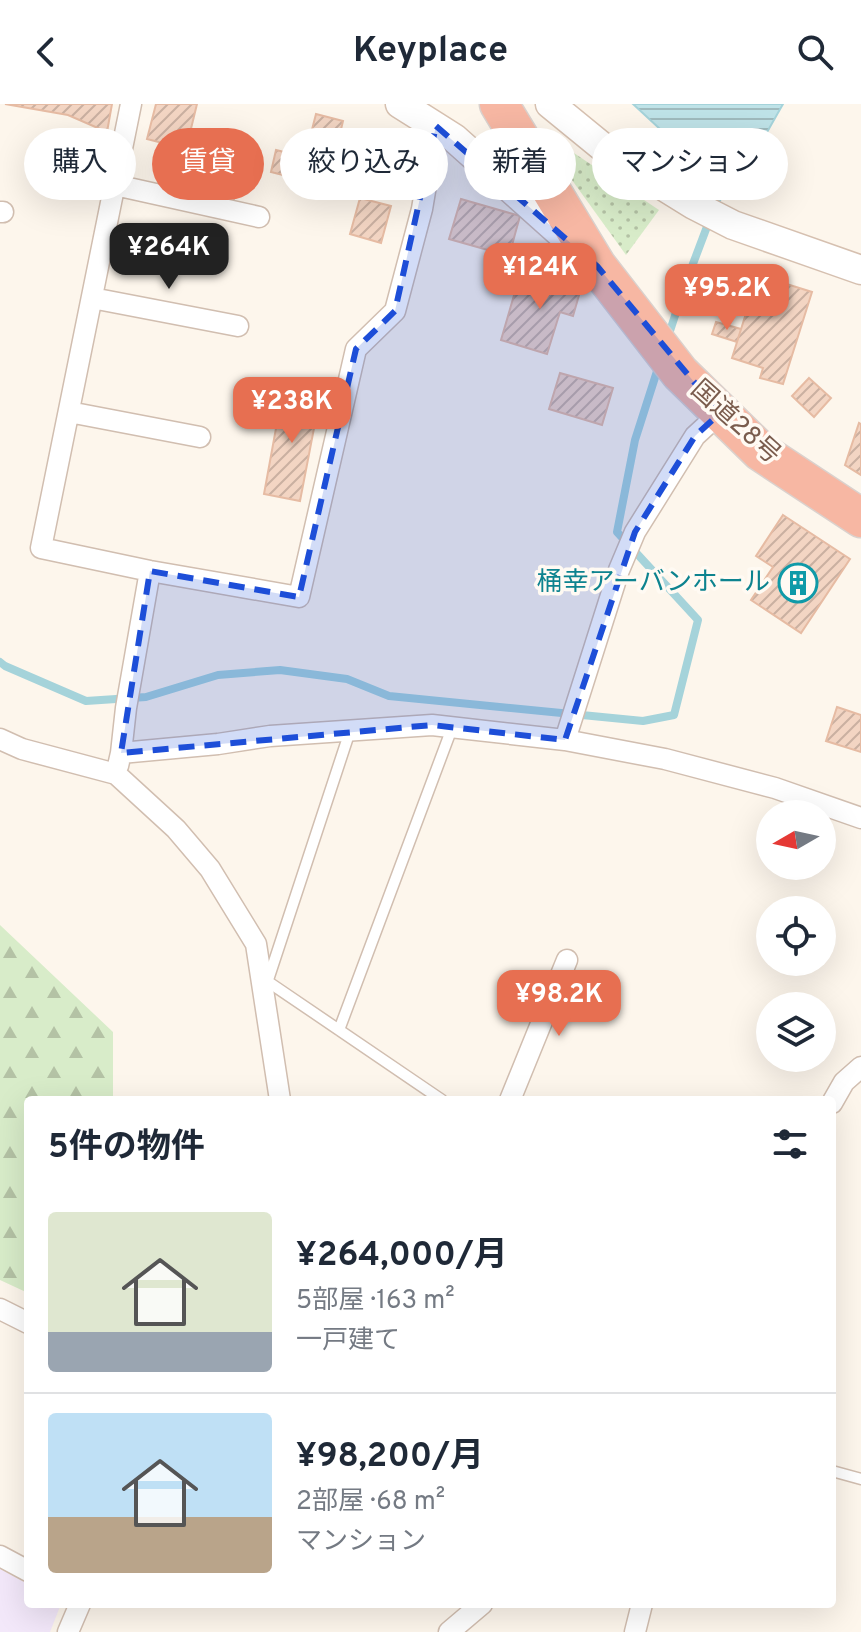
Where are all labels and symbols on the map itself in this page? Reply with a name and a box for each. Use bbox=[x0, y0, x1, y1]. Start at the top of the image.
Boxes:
pin: ¥264K bbox=[113, 223, 225, 291]
pin: ¥124K bbox=[484, 243, 596, 311]
pin: ¥95.2K bbox=[662, 264, 792, 332]
street label: 国道28号 bbox=[683, 374, 787, 472]
pin: ¥238K bbox=[236, 377, 348, 445]
building icon: 桶幸アーバンホール bbox=[777, 562, 819, 604]
place label: 桶幸アーバンホール bbox=[537, 567, 770, 600]
north arrow bbox=[756, 800, 836, 880]
pin: ¥98.2K bbox=[494, 970, 624, 1038]

